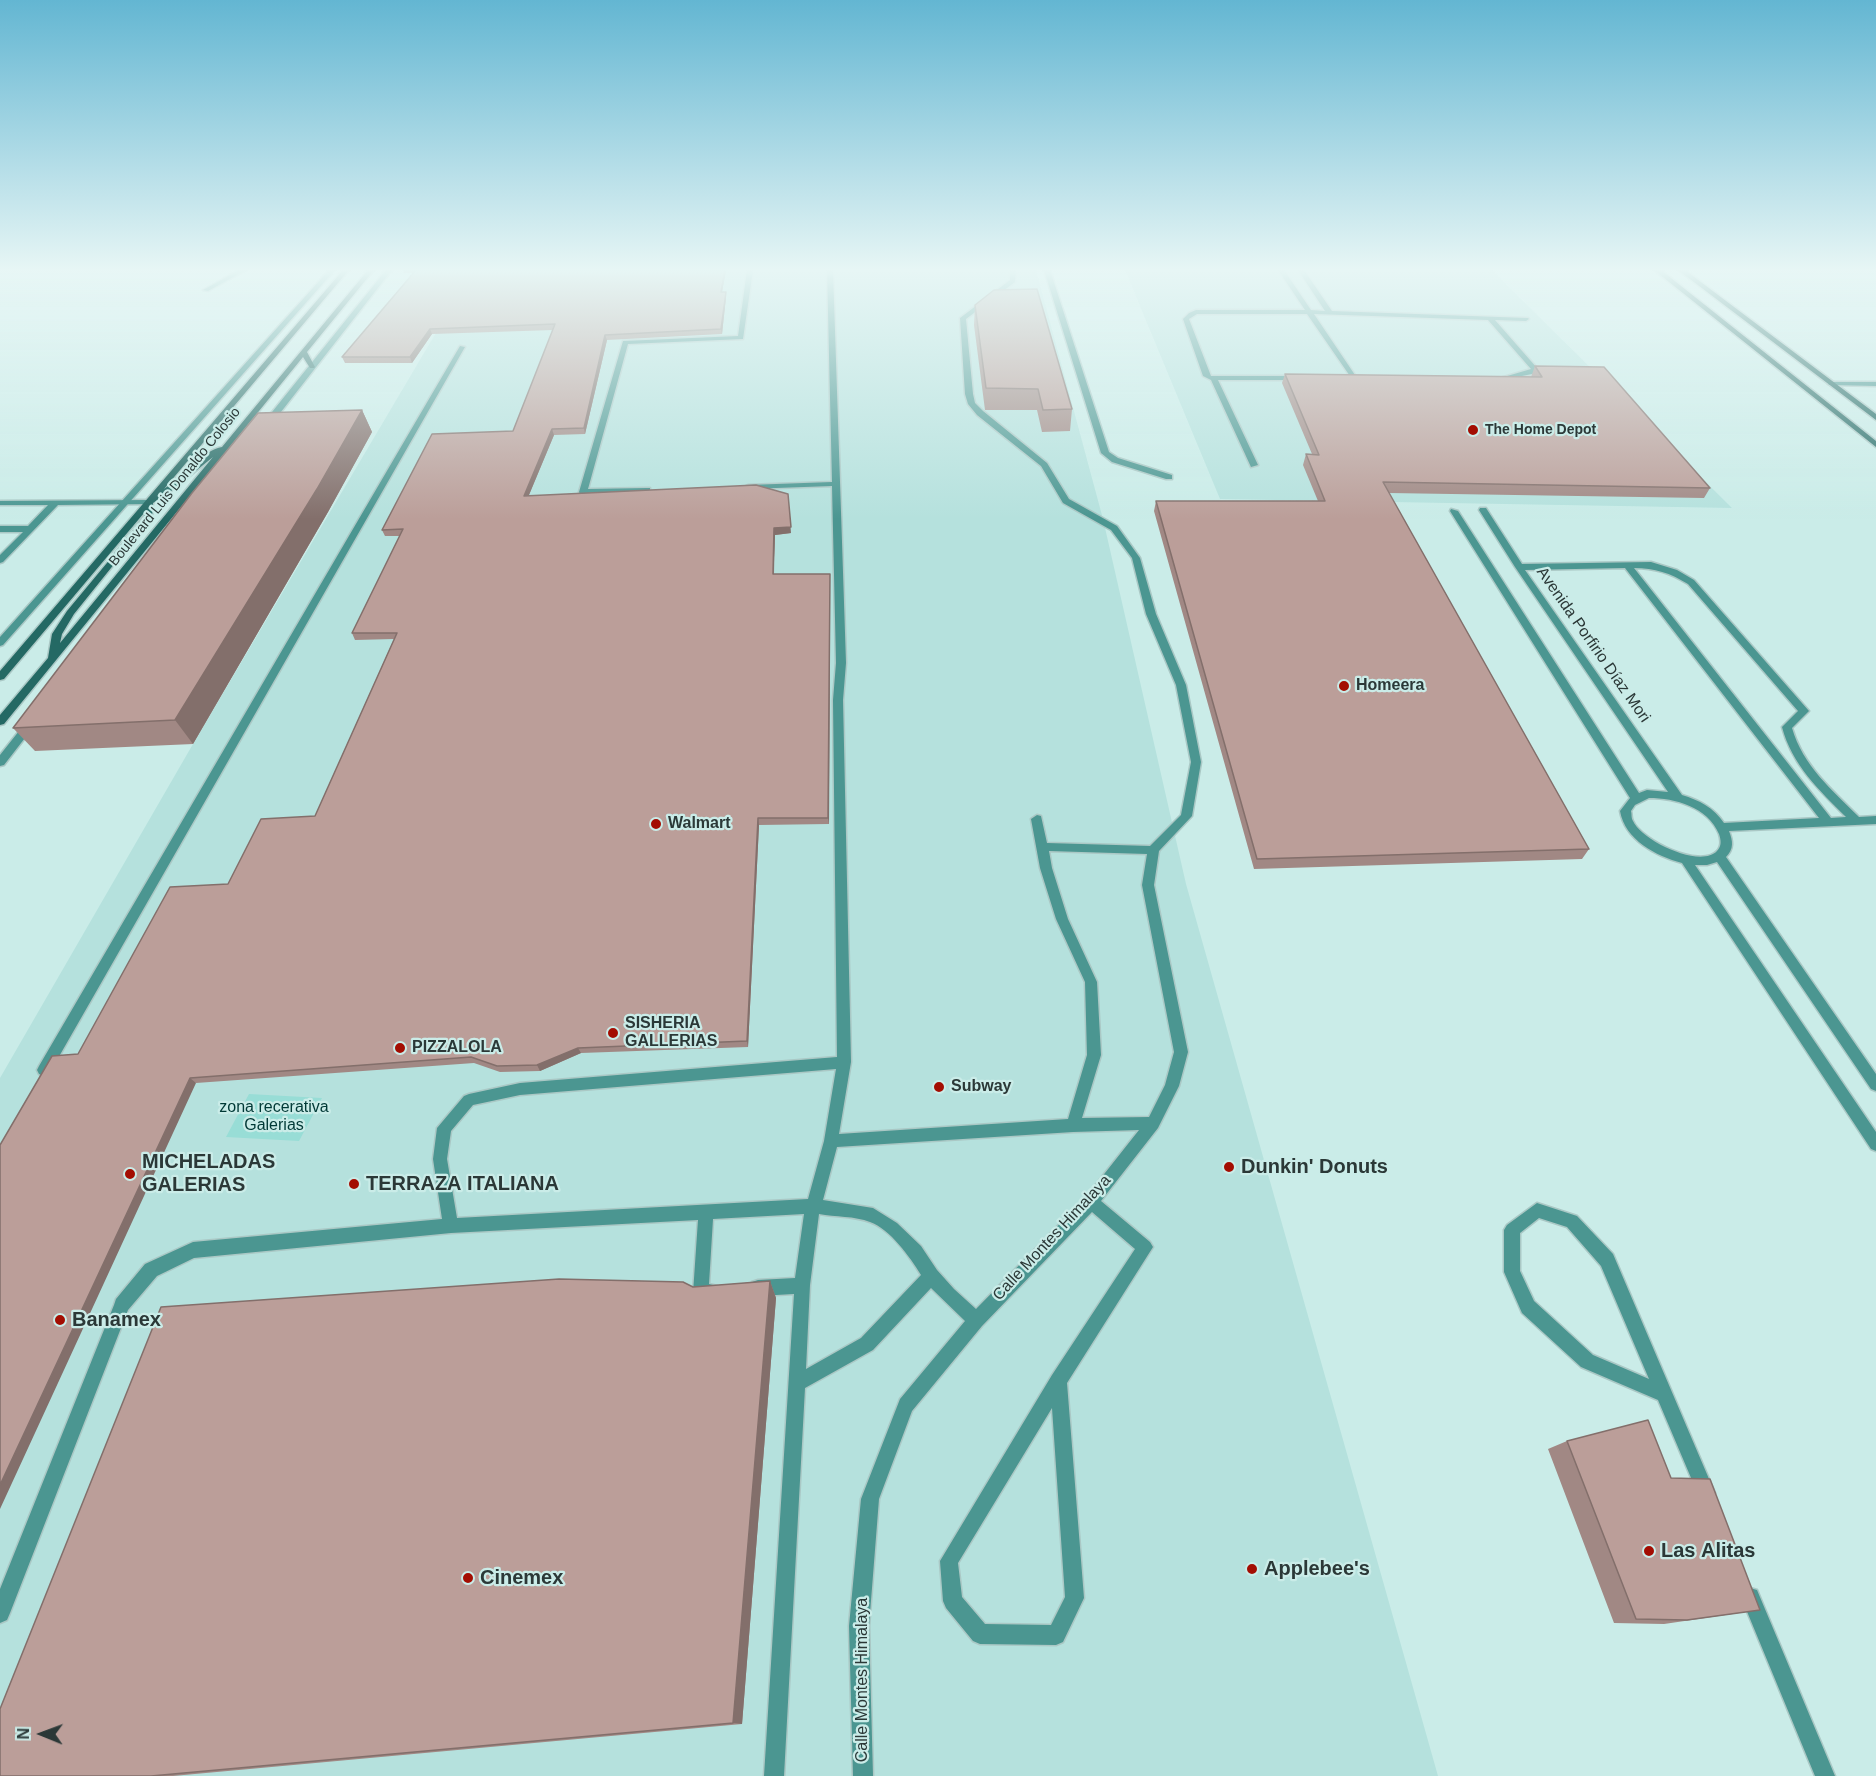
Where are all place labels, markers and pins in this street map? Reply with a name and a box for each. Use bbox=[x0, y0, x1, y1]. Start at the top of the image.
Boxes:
place label: The Home Depot bbox=[1485, 422, 1596, 438]
marker: The Home Depot bbox=[1466, 423, 1480, 437]
place label: Homeera bbox=[1356, 676, 1424, 696]
marker: Homeera bbox=[1337, 679, 1351, 693]
place label: Walmart bbox=[668, 814, 731, 834]
marker: Walmart bbox=[649, 817, 663, 831]
place label: SISHERIA GALLERIAS bbox=[625, 1014, 717, 1052]
marker: SISHERIA GALLERIAS bbox=[606, 1026, 620, 1040]
place label: PIZZALOLA bbox=[412, 1038, 502, 1058]
marker: PIZZALOLA bbox=[393, 1041, 407, 1055]
place label: Subway bbox=[951, 1077, 1011, 1097]
marker: Subway bbox=[932, 1080, 946, 1094]
place label: MICHELADAS GALERIAS bbox=[142, 1150, 275, 1197]
place label: Dunkin' Donuts bbox=[1241, 1155, 1388, 1179]
marker: Dunkin' Donuts bbox=[1222, 1160, 1236, 1174]
marker: MICHELADAS GALERIAS bbox=[123, 1167, 137, 1181]
place label: TERRAZA ITALIANA bbox=[366, 1172, 559, 1196]
marker: TERRAZA ITALIANA bbox=[347, 1177, 361, 1191]
place label: Banamex bbox=[72, 1308, 161, 1332]
marker: Banamex bbox=[53, 1313, 67, 1327]
place label: Las Alitas bbox=[1661, 1539, 1755, 1563]
marker: Las Alitas bbox=[1642, 1544, 1656, 1558]
place label: Applebee's bbox=[1264, 1557, 1370, 1581]
marker: Applebee's bbox=[1245, 1562, 1259, 1576]
place label: Cinemex bbox=[480, 1566, 563, 1590]
marker: Cinemex bbox=[461, 1571, 475, 1585]

